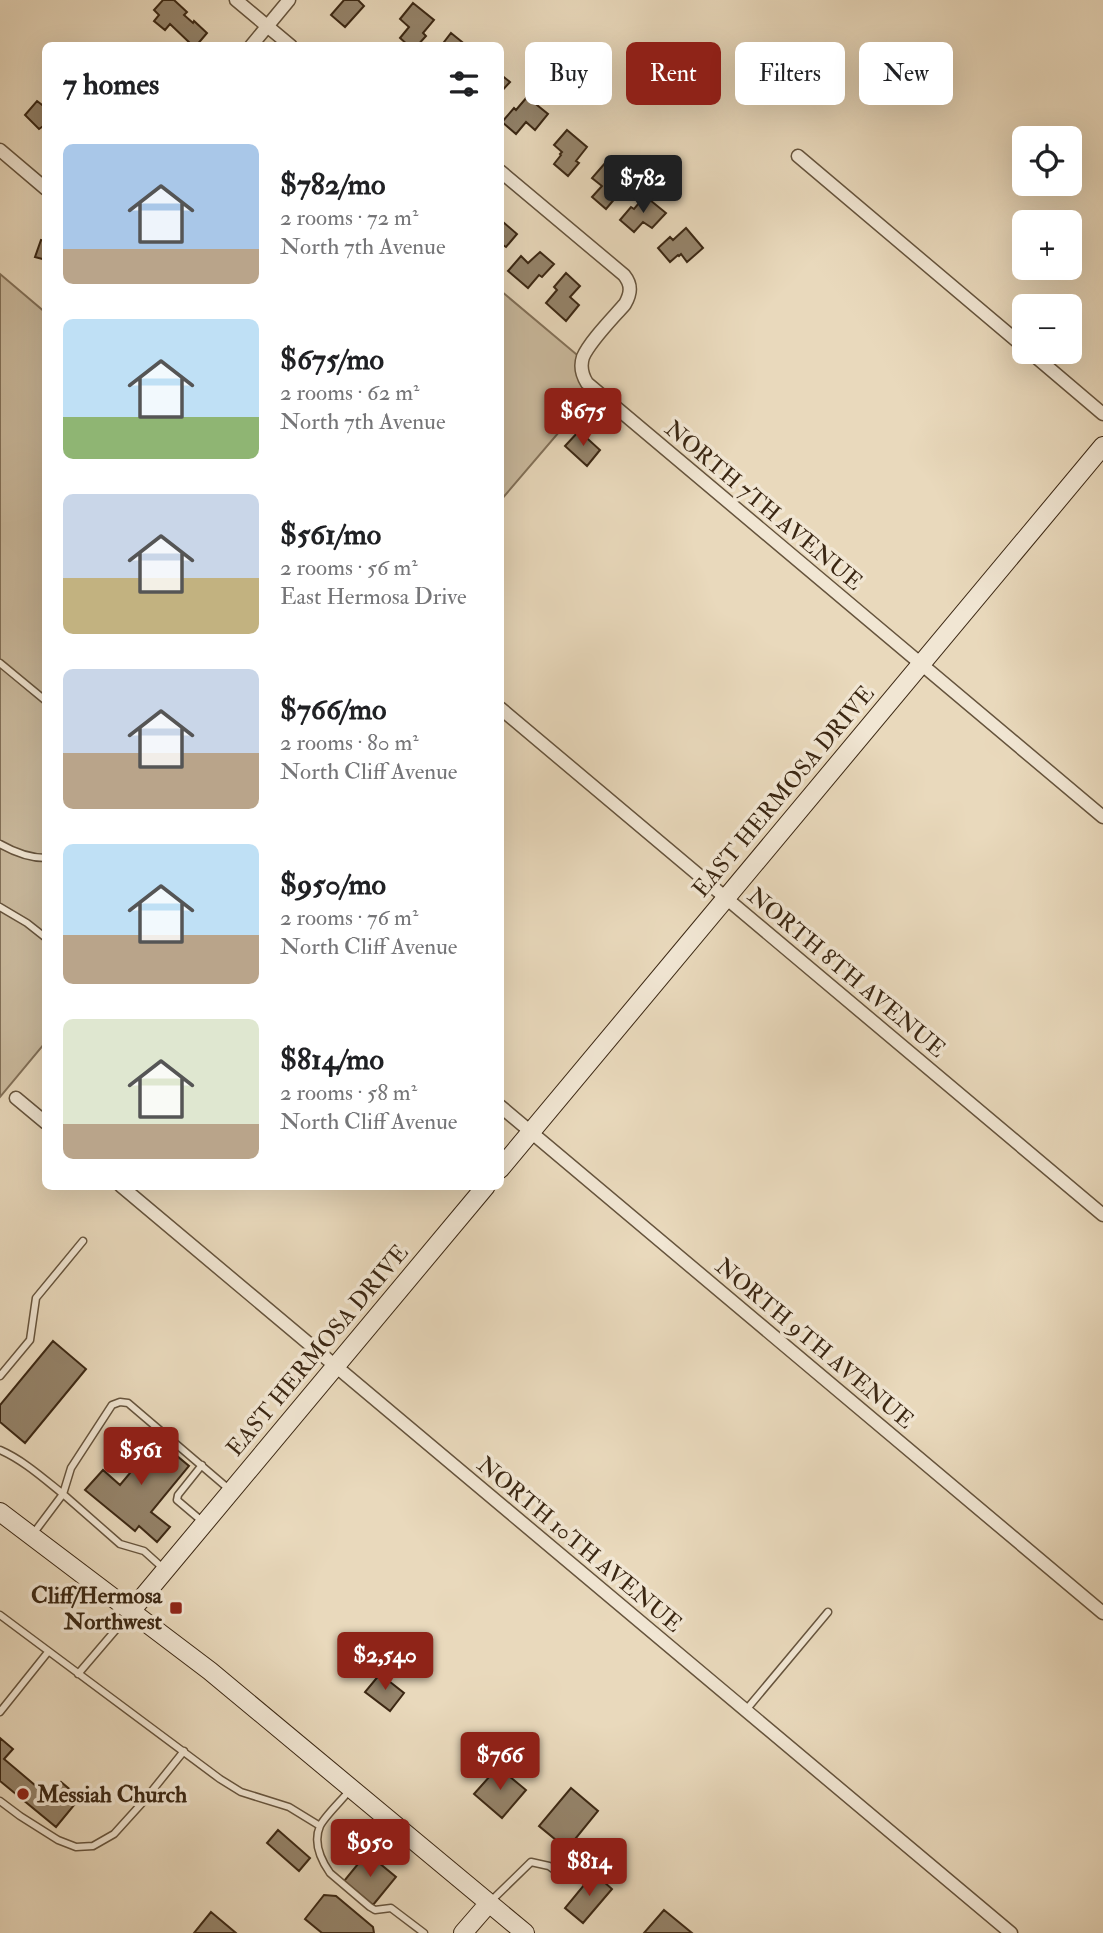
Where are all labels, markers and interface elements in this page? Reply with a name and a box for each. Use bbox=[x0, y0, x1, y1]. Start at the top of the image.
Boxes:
chip: Buy bbox=[525, 42, 612, 105]
chip: Rent bbox=[626, 42, 721, 105]
chip: Filters bbox=[735, 42, 845, 105]
chip: New bbox=[859, 42, 953, 105]
icon: filters bbox=[445, 65, 483, 103]
text: 7 homes bbox=[63, 66, 159, 103]
map controls bbox=[1012, 126, 1082, 364]
button: locate bbox=[1012, 126, 1082, 196]
pin: $782 bbox=[602, 156, 684, 215]
text: $782 bbox=[620, 163, 666, 192]
text: $782/mo bbox=[280, 166, 385, 203]
icon: home bbox=[119, 172, 203, 256]
text: 2 rooms · 72 m² bbox=[280, 203, 418, 232]
button: + bbox=[1012, 210, 1082, 280]
text: North 7th Avenue bbox=[280, 232, 446, 261]
button: − bbox=[1012, 294, 1082, 364]
text: $675/mo bbox=[280, 341, 384, 378]
icon: home bbox=[119, 347, 203, 431]
text: 2 rooms · 62 m² bbox=[280, 378, 419, 407]
pin: $675 bbox=[542, 388, 624, 448]
text: $675 bbox=[560, 396, 606, 425]
text: North 7th Avenue bbox=[280, 407, 446, 436]
street label: NORTH 7TH AVENUE bbox=[659, 414, 868, 597]
text: $561/mo bbox=[280, 516, 381, 553]
icon: home bbox=[119, 522, 203, 606]
text: 2 rooms · 56 m² bbox=[280, 553, 418, 582]
text: East Hermosa Drive bbox=[280, 582, 467, 611]
street label: EAST HERMOSA DRIVE bbox=[686, 679, 881, 903]
text: $766/mo bbox=[280, 691, 386, 728]
icon: home bbox=[119, 697, 203, 781]
text: 2 rooms · 80 m² bbox=[280, 728, 419, 757]
text: North Cliff Avenue bbox=[280, 757, 457, 786]
text: $950/mo bbox=[280, 866, 386, 903]
icon: home bbox=[119, 872, 203, 956]
street label: NORTH 8TH AVENUE bbox=[742, 881, 952, 1064]
text: 2 rooms · 76 m² bbox=[280, 903, 418, 932]
text: North Cliff Avenue bbox=[280, 932, 457, 961]
text: $814/mo bbox=[280, 1041, 384, 1078]
icon: home bbox=[119, 1047, 203, 1131]
text: 2 rooms · 58 m² bbox=[280, 1078, 417, 1107]
text: North Cliff Avenue bbox=[280, 1107, 457, 1136]
street label: EAST HERMOSA DRIVE bbox=[220, 1238, 415, 1462]
street label: NORTH 9TH AVENUE bbox=[709, 1252, 920, 1435]
pin: $561 bbox=[100, 1428, 182, 1487]
text: $561 bbox=[120, 1435, 162, 1464]
street label: NORTH 10TH AVENUE bbox=[471, 1450, 688, 1639]
place label: Cliff/Hermosa Northwest bbox=[31, 1581, 164, 1636]
marker: Cliff/Hermosa Northwest bbox=[168, 1600, 184, 1616]
pin: $2,540 bbox=[328, 1632, 442, 1692]
text: $2,540 bbox=[353, 1640, 417, 1669]
pin: $766 bbox=[459, 1732, 541, 1792]
text: $766 bbox=[477, 1740, 523, 1769]
place label: Messiah Church bbox=[36, 1780, 187, 1809]
marker: Messiah Church bbox=[15, 1786, 31, 1802]
pin: $950 bbox=[329, 1820, 411, 1879]
text: $950 bbox=[347, 1827, 393, 1856]
pin: $814 bbox=[548, 1839, 630, 1898]
text: $814 bbox=[567, 1846, 611, 1875]

